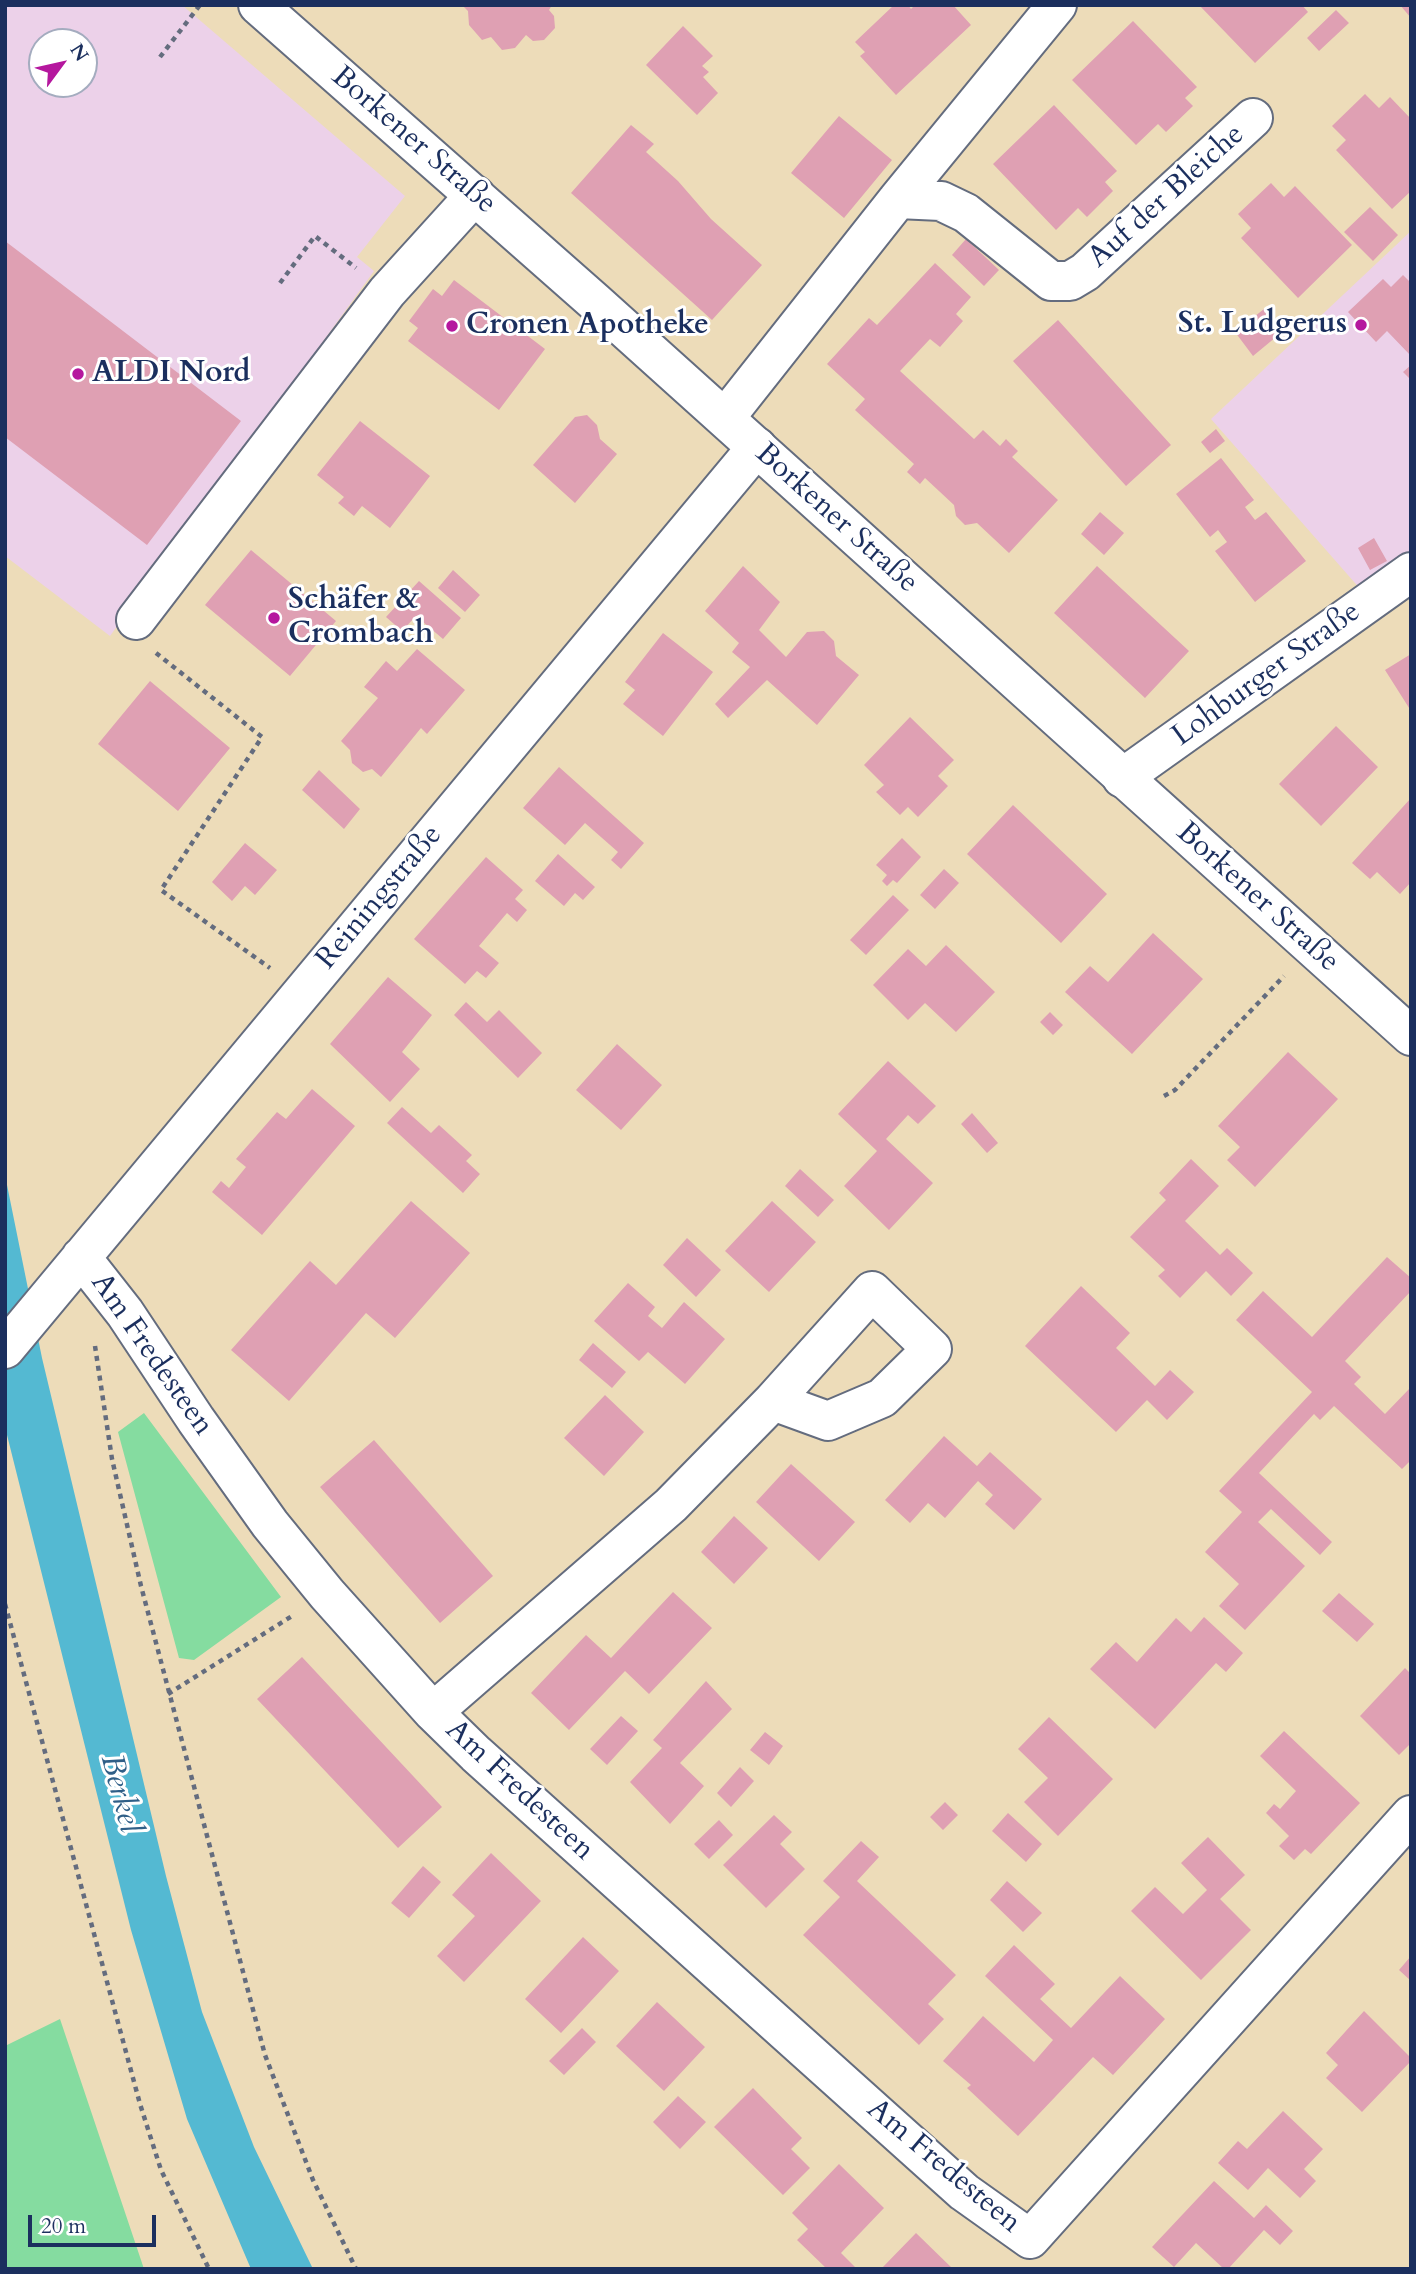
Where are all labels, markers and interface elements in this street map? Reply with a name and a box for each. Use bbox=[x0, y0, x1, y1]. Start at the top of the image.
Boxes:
north arrow bbox=[28, 28, 98, 98]
text: N bbox=[64, 39, 94, 67]
street label: Borkener Straße bbox=[323, 60, 503, 222]
street label: Auf der Bleiche bbox=[1082, 118, 1252, 276]
place label: St. Ludgerus bbox=[1178, 307, 1347, 343]
place label: Cronen Apotheke bbox=[466, 308, 709, 344]
marker: St. Ludgerus bbox=[1353, 317, 1369, 333]
marker: Cronen Apotheke bbox=[444, 318, 460, 334]
place label: ALDI Nord bbox=[92, 356, 250, 392]
marker: ALDI Nord bbox=[70, 366, 86, 382]
street label: Borkener Straße bbox=[747, 436, 925, 602]
place label: Schäfer & Crombach bbox=[288, 583, 433, 654]
street label: Lohburger Straße bbox=[1166, 595, 1368, 755]
marker: Schäfer & Crombach bbox=[266, 610, 282, 626]
street label: Borkener Straße bbox=[1168, 815, 1346, 981]
street label: Reiningstraße bbox=[309, 819, 451, 977]
street label: Am Fredesteen bbox=[82, 1267, 220, 1443]
street label: Am Fredesteen bbox=[437, 1713, 601, 1869]
water label: Berkel bbox=[90, 1750, 148, 1838]
street label: Am Fredesteen bbox=[859, 2092, 1027, 2242]
scale bar bbox=[32, 2200, 159, 2244]
text: 20 m bbox=[41, 2212, 86, 2241]

